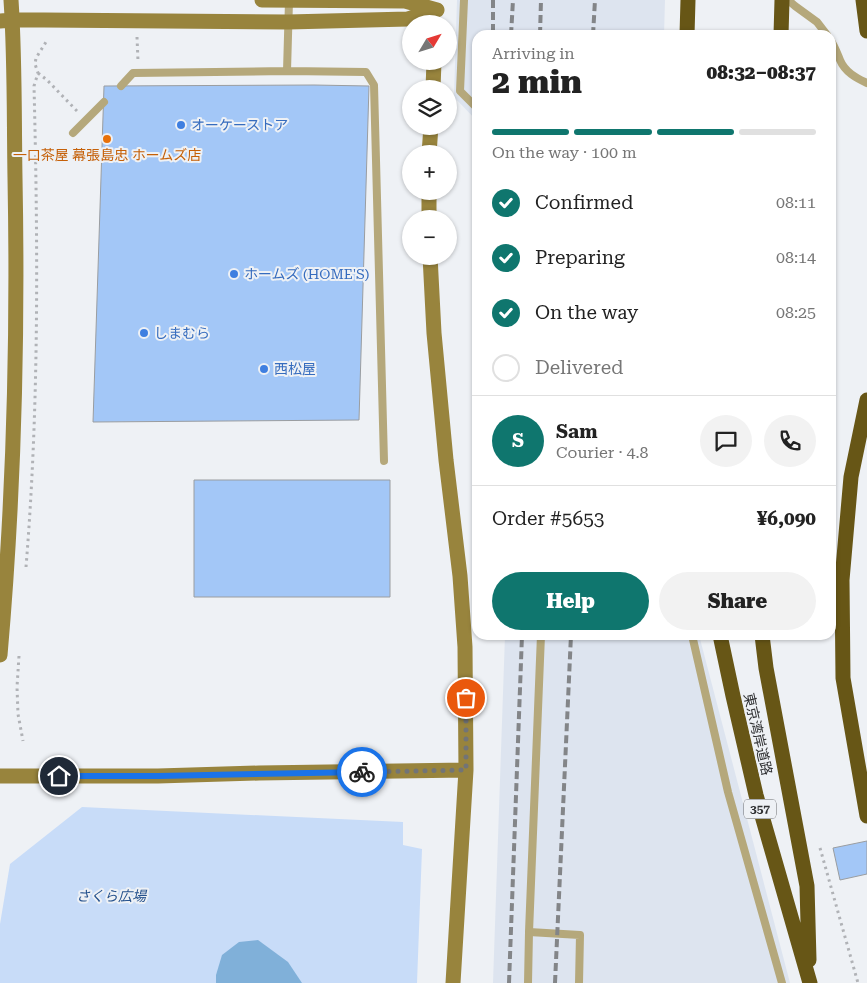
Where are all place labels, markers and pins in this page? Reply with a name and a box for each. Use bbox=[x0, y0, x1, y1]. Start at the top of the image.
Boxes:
place label: オーケーストア bbox=[191, 117, 288, 133]
marker: オーケーストア bbox=[175, 119, 187, 131]
marker: 一口茶屋 幕張島忠 ホームズ店 bbox=[101, 133, 113, 145]
place label: 一口茶屋 幕張島忠 ホームズ店 bbox=[13, 147, 201, 163]
place label: ホームズ (HOME'S) bbox=[244, 266, 369, 282]
marker: ホームズ (HOME'S) bbox=[228, 268, 240, 280]
place label: しまむら bbox=[154, 325, 210, 341]
marker: しまむら bbox=[138, 327, 150, 339]
place label: 西松屋 bbox=[274, 361, 316, 377]
marker: 西松屋 bbox=[258, 363, 270, 375]
pin bbox=[445, 677, 487, 719]
pin bbox=[38, 755, 80, 797]

